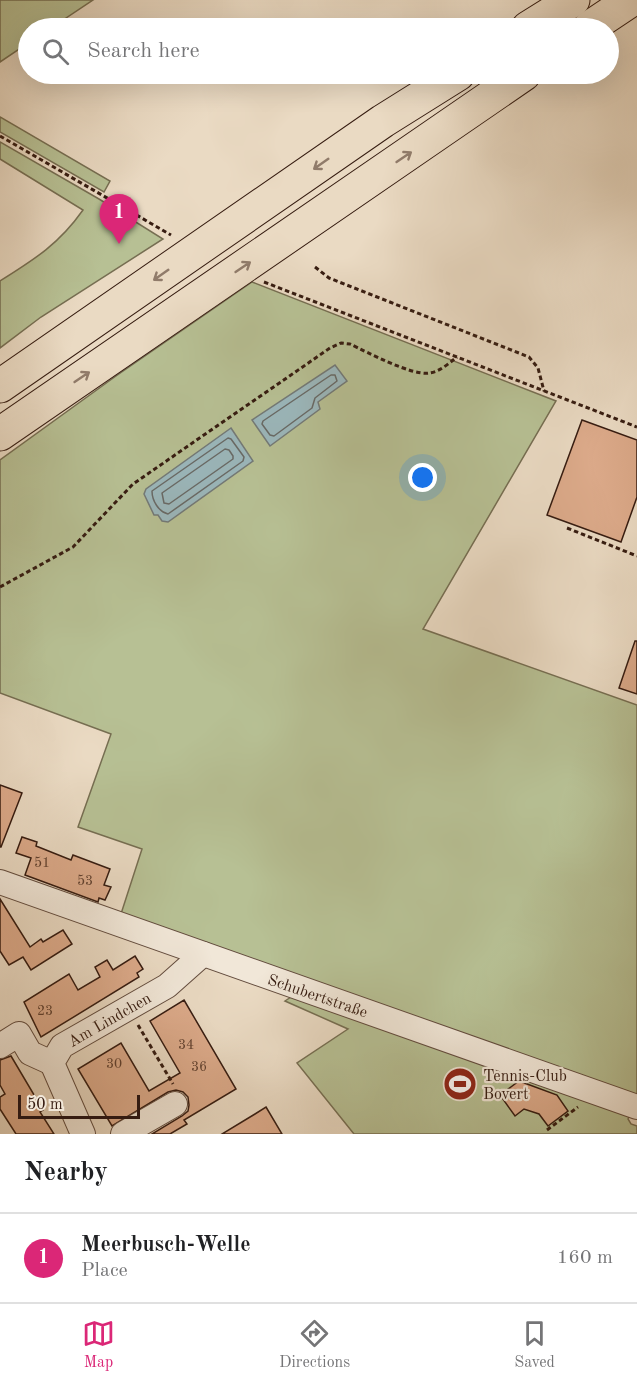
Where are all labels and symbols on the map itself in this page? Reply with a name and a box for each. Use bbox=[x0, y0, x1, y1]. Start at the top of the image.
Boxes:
one-way arrow bbox=[395, 151, 411, 163]
one-way arrow bbox=[314, 158, 330, 170]
pin: 1 bbox=[100, 194, 138, 244]
one-way arrow bbox=[234, 261, 251, 273]
one-way arrow bbox=[153, 269, 170, 281]
one-way arrow bbox=[73, 371, 90, 383]
your location bbox=[408, 463, 437, 492]
house number: 51 bbox=[34, 856, 50, 870]
house number: 53 bbox=[77, 874, 93, 888]
street label: Schubertstraße bbox=[265, 972, 369, 1021]
street label: Am Lindchen bbox=[66, 990, 155, 1051]
house number: 23 bbox=[37, 1004, 53, 1018]
house number: 34 bbox=[178, 1038, 194, 1052]
house number: 30 bbox=[106, 1057, 122, 1071]
house number: 36 bbox=[191, 1060, 207, 1074]
sports icon: Tennis-Club Bovert bbox=[442, 1066, 478, 1102]
place label: Tennis-Club Bovert bbox=[483, 1069, 567, 1103]
scale bar bbox=[18, 1092, 140, 1120]

